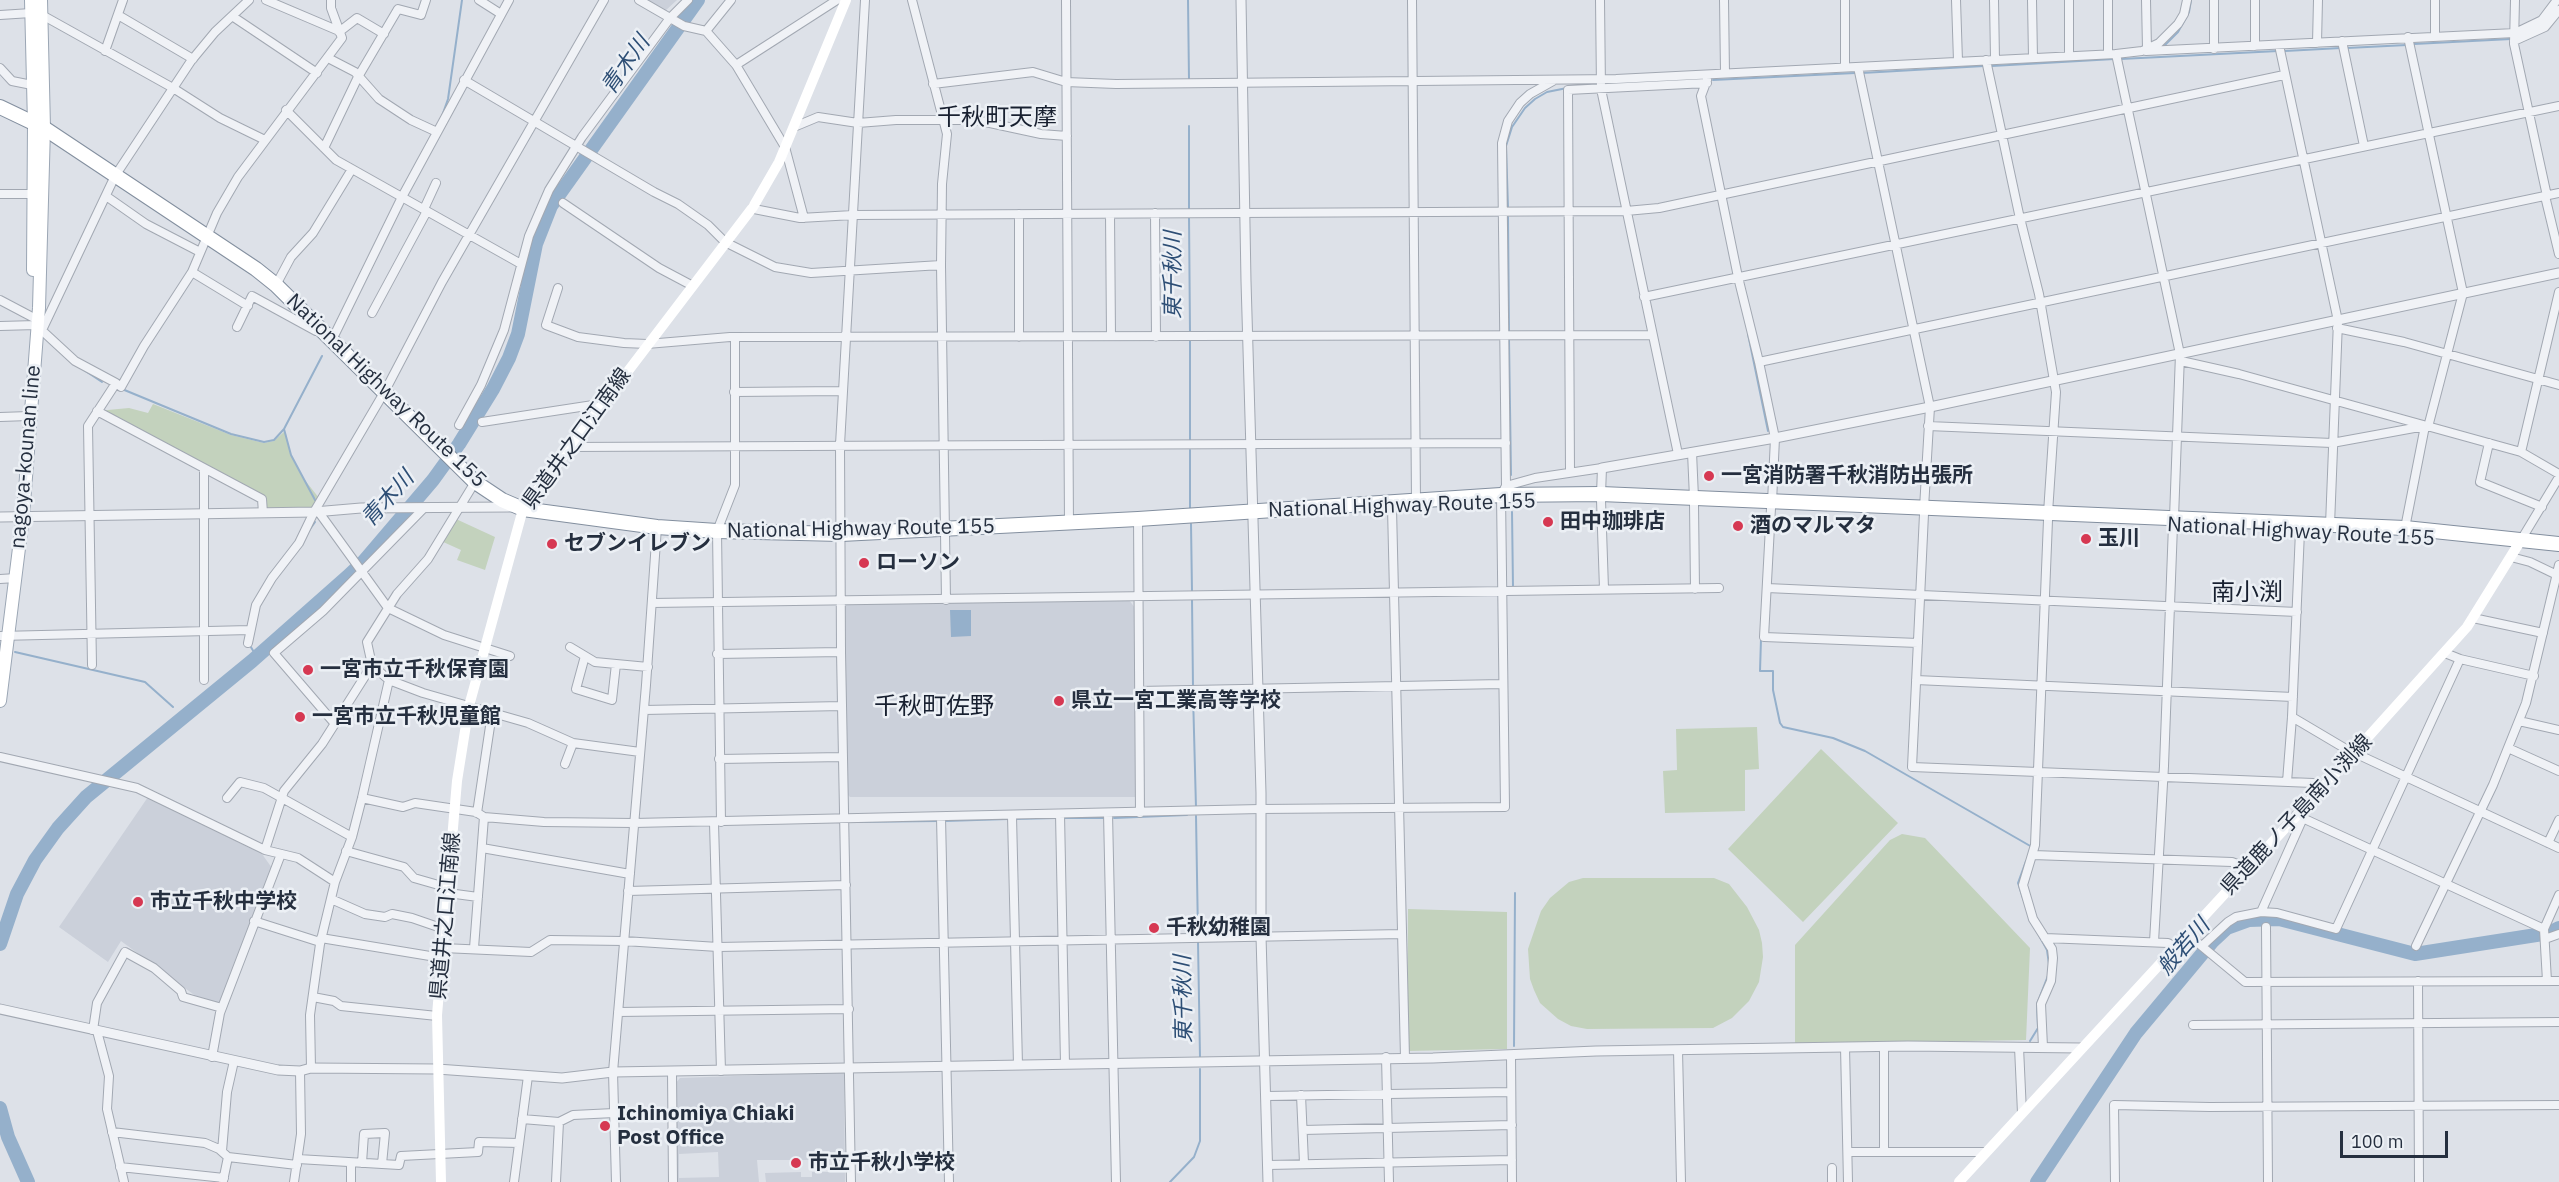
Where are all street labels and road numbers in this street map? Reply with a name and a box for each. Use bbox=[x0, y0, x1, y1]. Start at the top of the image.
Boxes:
street label: National Highway Route 155 bbox=[281, 289, 491, 493]
street label: nagoya-kounan line bbox=[5, 364, 47, 550]
street label: 県道井之口江南線 bbox=[517, 364, 637, 514]
street label: National Highway Route 155 bbox=[1268, 489, 1536, 523]
street label: National Highway Route 155 bbox=[2166, 512, 2436, 552]
street label: National Highway Route 155 bbox=[727, 514, 995, 544]
street label: 県道鹿ノ子島南小渕線 bbox=[2216, 730, 2378, 900]
street label: 県道井之口江南線 bbox=[426, 831, 466, 1001]

